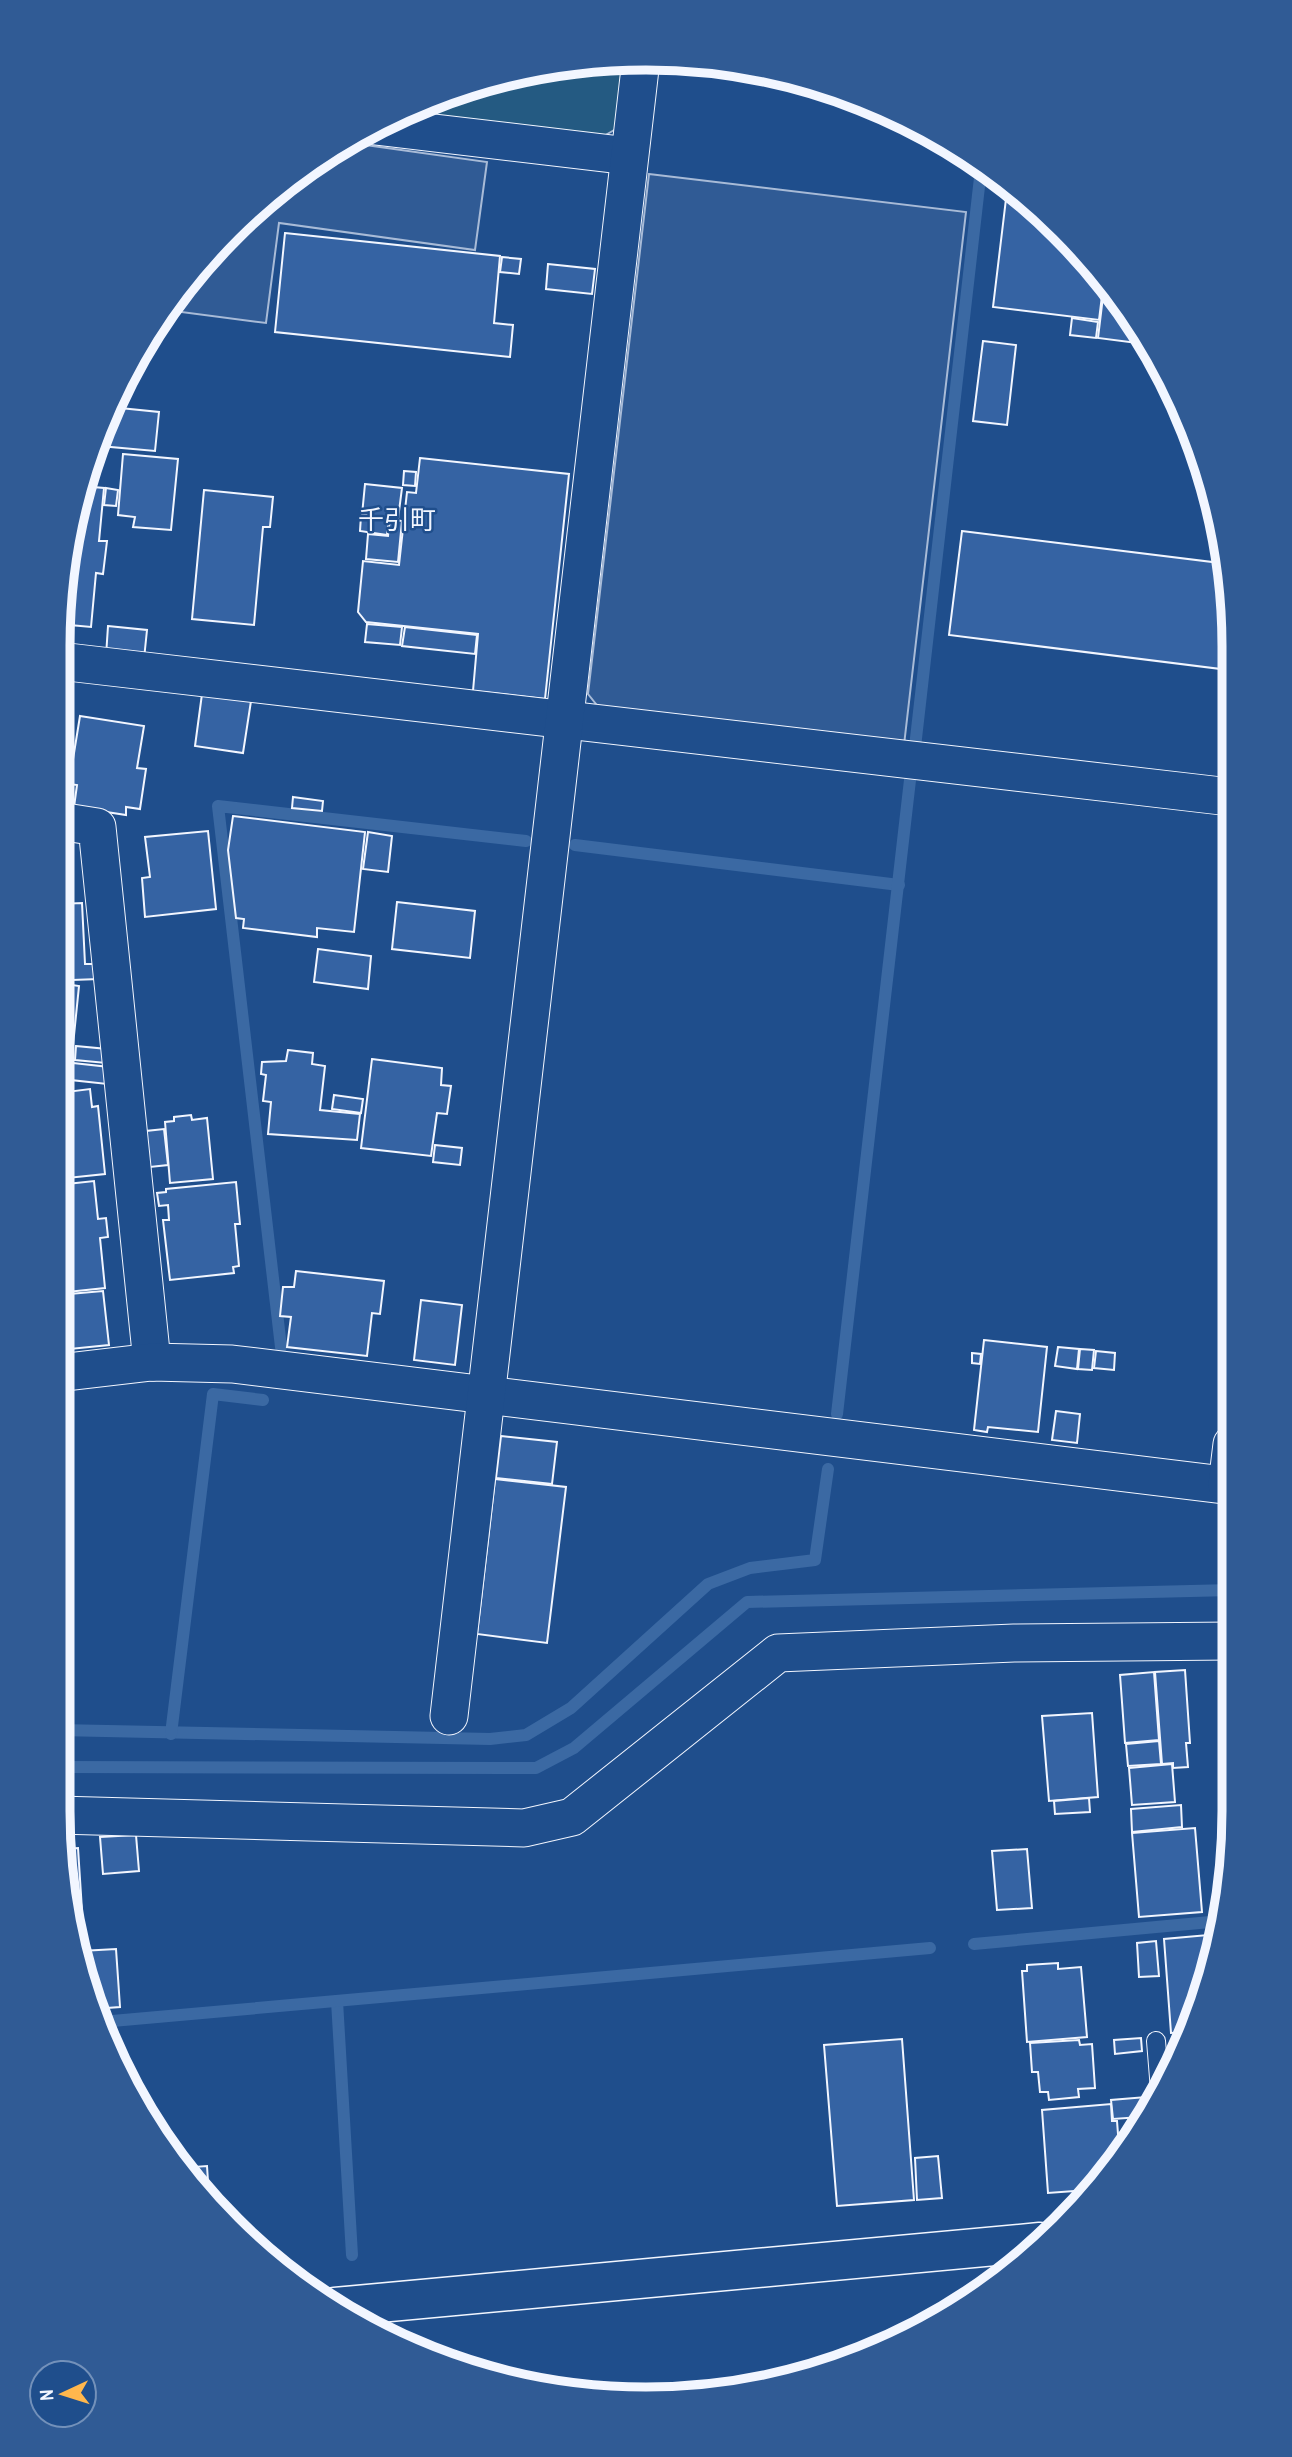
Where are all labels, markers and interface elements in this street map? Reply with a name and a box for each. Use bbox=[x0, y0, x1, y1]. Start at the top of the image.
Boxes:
district label: 千引町 bbox=[358, 502, 436, 537]
north arrow bbox=[28, 2359, 98, 2429]
text: N bbox=[33, 2389, 59, 2402]

